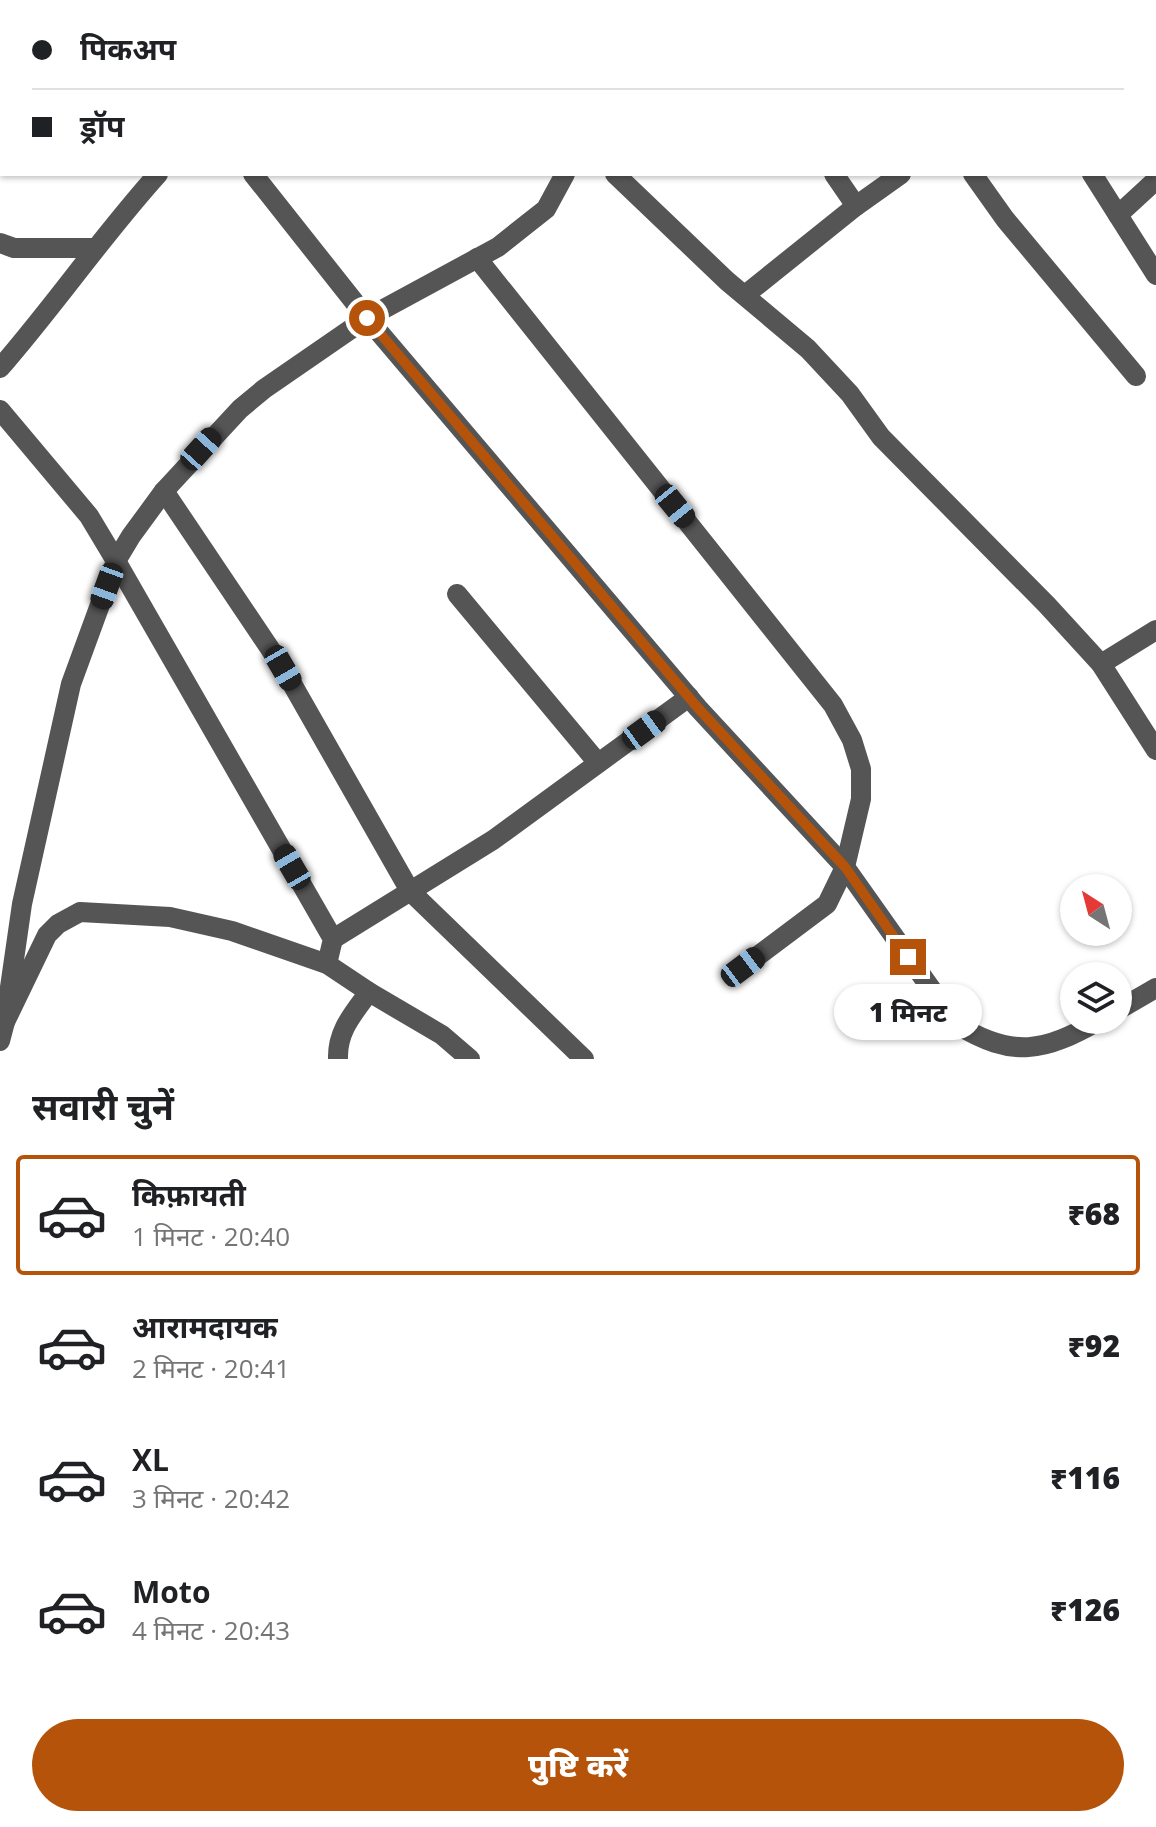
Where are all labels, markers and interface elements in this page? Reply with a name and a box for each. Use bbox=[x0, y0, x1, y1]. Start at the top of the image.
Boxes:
text: पिकअप bbox=[80, 28, 176, 69]
text: ड्रॉप bbox=[80, 105, 124, 146]
route start bbox=[349, 300, 385, 336]
car bbox=[176, 423, 226, 475]
car bbox=[651, 480, 699, 532]
car bbox=[88, 559, 126, 613]
car bbox=[261, 641, 305, 695]
car bbox=[618, 706, 670, 754]
car bbox=[270, 840, 314, 894]
north arrow bbox=[1060, 874, 1132, 946]
map controls bbox=[1060, 874, 1132, 1034]
route end bbox=[890, 939, 926, 975]
car bbox=[717, 943, 769, 991]
button: layers bbox=[1060, 962, 1132, 1034]
callout: 1 मिनट bbox=[834, 985, 982, 1041]
text: 1 मिनट bbox=[869, 994, 947, 1030]
text: सवारी चुनें bbox=[32, 1082, 174, 1131]
text: किफ़ायती bbox=[132, 1174, 246, 1215]
icon: car bbox=[36, 1179, 108, 1251]
text: ₹68 bbox=[1068, 1193, 1120, 1234]
text: 1 मिनट · 20:40 bbox=[132, 1218, 290, 1254]
text: आरामदायक bbox=[132, 1306, 278, 1347]
icon: car bbox=[36, 1311, 108, 1383]
text: ₹92 bbox=[1068, 1325, 1120, 1366]
text: 2 मिनट · 20:41 bbox=[132, 1350, 290, 1386]
text: XL bbox=[132, 1439, 169, 1480]
icon: car bbox=[36, 1443, 108, 1515]
text: ₹116 bbox=[1050, 1457, 1120, 1498]
text: 3 मिनट · 20:42 bbox=[132, 1480, 290, 1516]
text: Moto bbox=[132, 1571, 210, 1612]
icon: car bbox=[36, 1575, 108, 1647]
text: ₹126 bbox=[1050, 1589, 1120, 1630]
text: 4 मिनट · 20:43 bbox=[132, 1612, 290, 1648]
button: पुष्टि करें bbox=[32, 1719, 1124, 1811]

